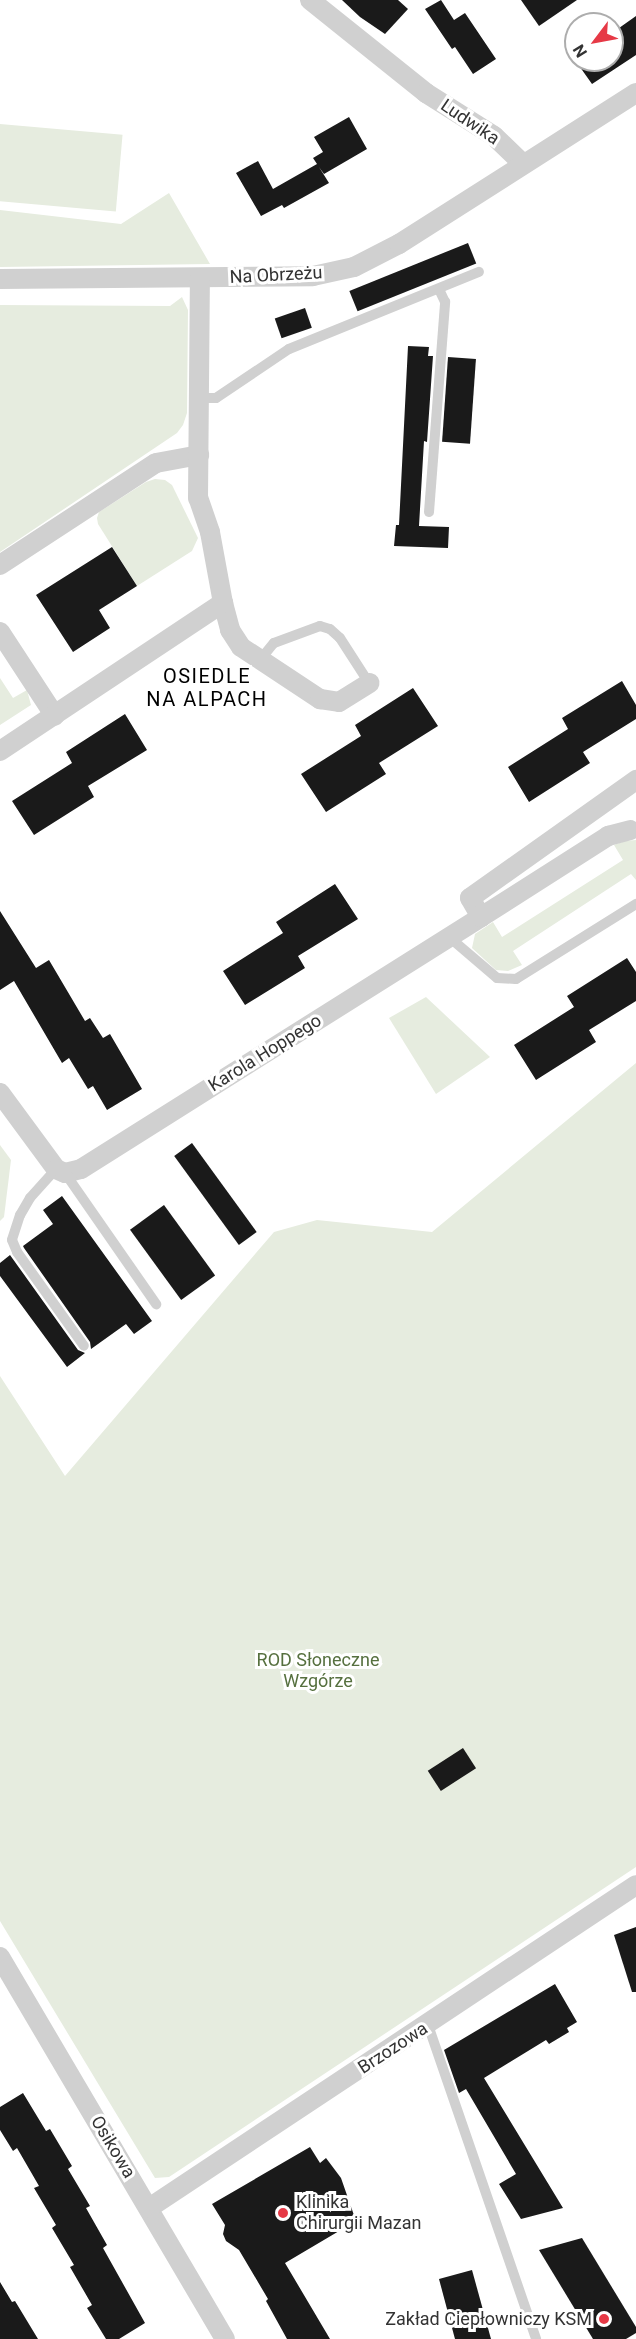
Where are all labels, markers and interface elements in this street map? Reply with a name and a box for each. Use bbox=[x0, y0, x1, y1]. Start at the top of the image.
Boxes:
north arrow bbox=[564, 12, 624, 72]
text: N bbox=[569, 41, 591, 61]
street label: Ludwika bbox=[437, 95, 503, 149]
street label: Na Obrzeżu bbox=[229, 262, 323, 288]
district label: OSIEDLE NA ALPACH bbox=[146, 664, 268, 711]
street label: Karola Hoppego bbox=[205, 1010, 325, 1096]
park label: ROD Słoneczne Wzgórze bbox=[257, 1650, 379, 1692]
street label: Brzozowa bbox=[354, 2018, 432, 2078]
street label: Osikowa bbox=[86, 2112, 140, 2182]
place label: Klinika Chirurgii Mazan bbox=[296, 2192, 421, 2234]
marker: Klinika Chirurgii Mazan bbox=[274, 2204, 292, 2222]
place label: Zakład Ciepłowniczy KSM bbox=[385, 2308, 592, 2330]
marker: Zakład Ciepłowniczy KSM bbox=[597, 2312, 611, 2326]

